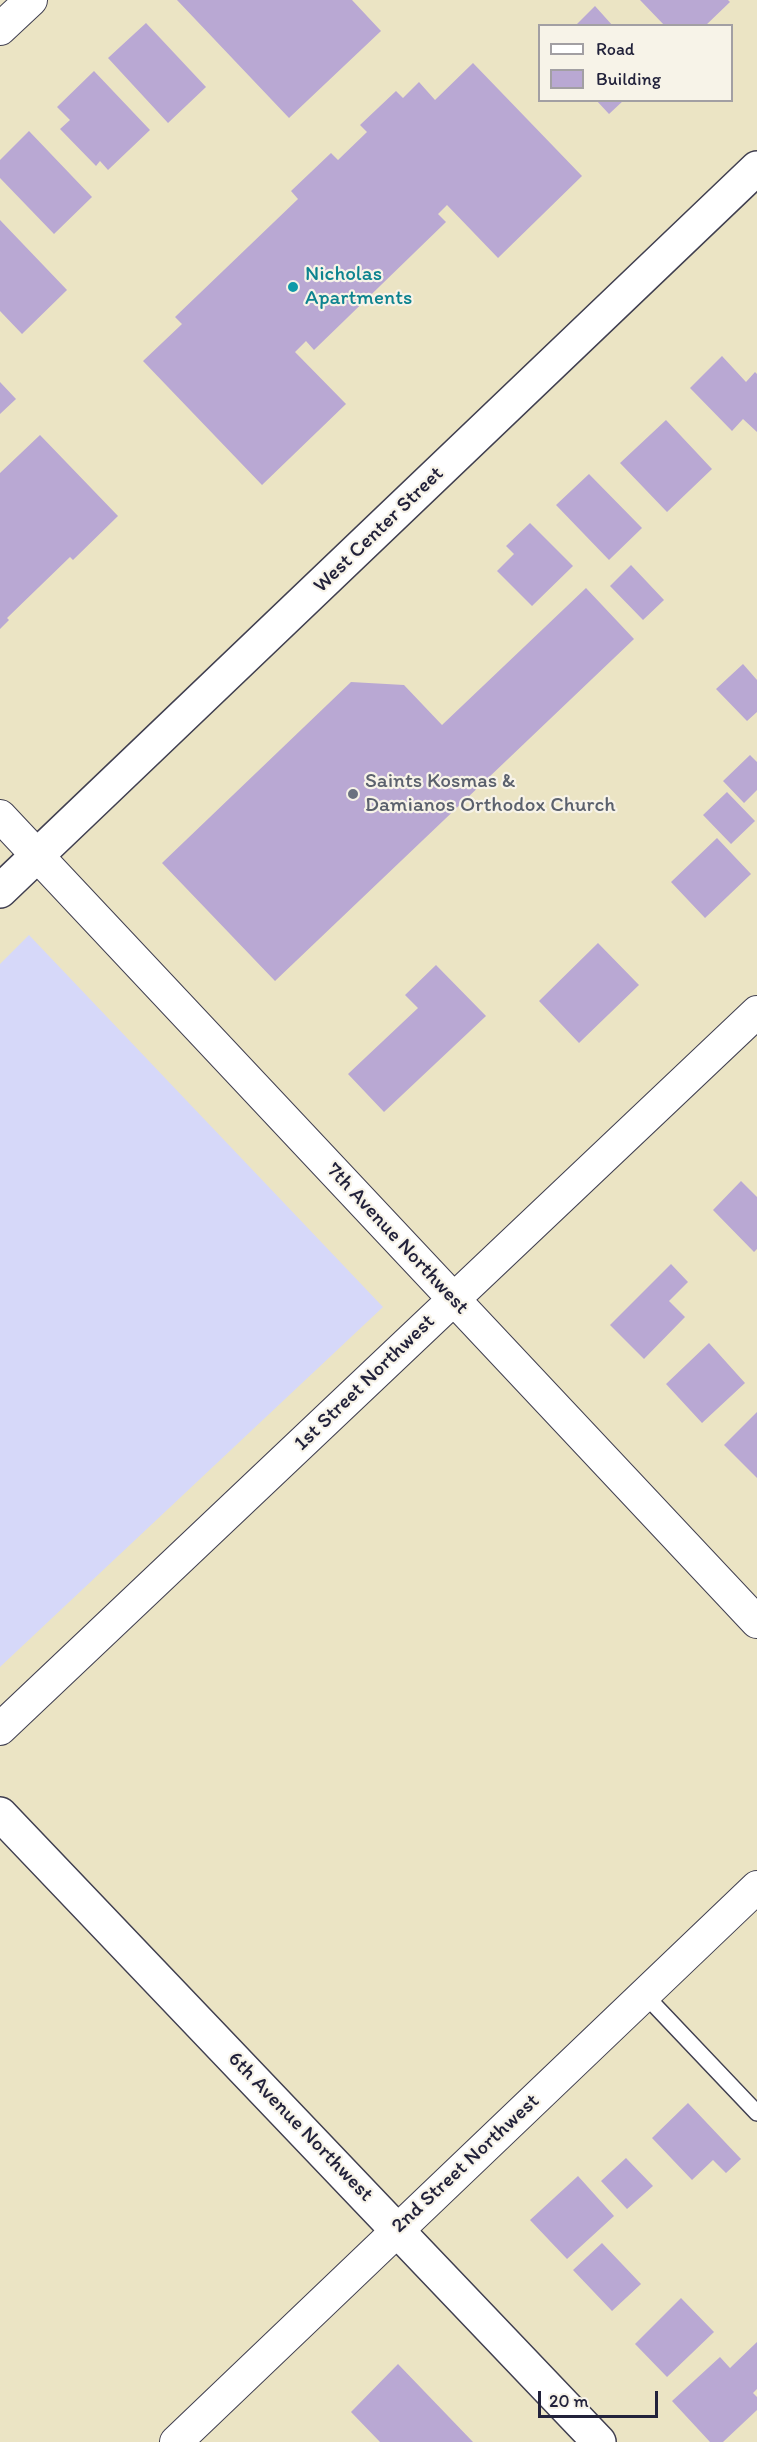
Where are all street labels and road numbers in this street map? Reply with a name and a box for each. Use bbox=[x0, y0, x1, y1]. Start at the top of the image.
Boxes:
street label: West Center Street bbox=[309, 462, 449, 598]
street label: 7th Avenue Northwest bbox=[320, 1158, 474, 1320]
street label: 1st Street Northwest bbox=[289, 1309, 441, 1457]
street label: 6th Avenue Northwest bbox=[222, 2047, 378, 2207]
street label: 2nd Street Northwest bbox=[387, 2089, 545, 2239]

